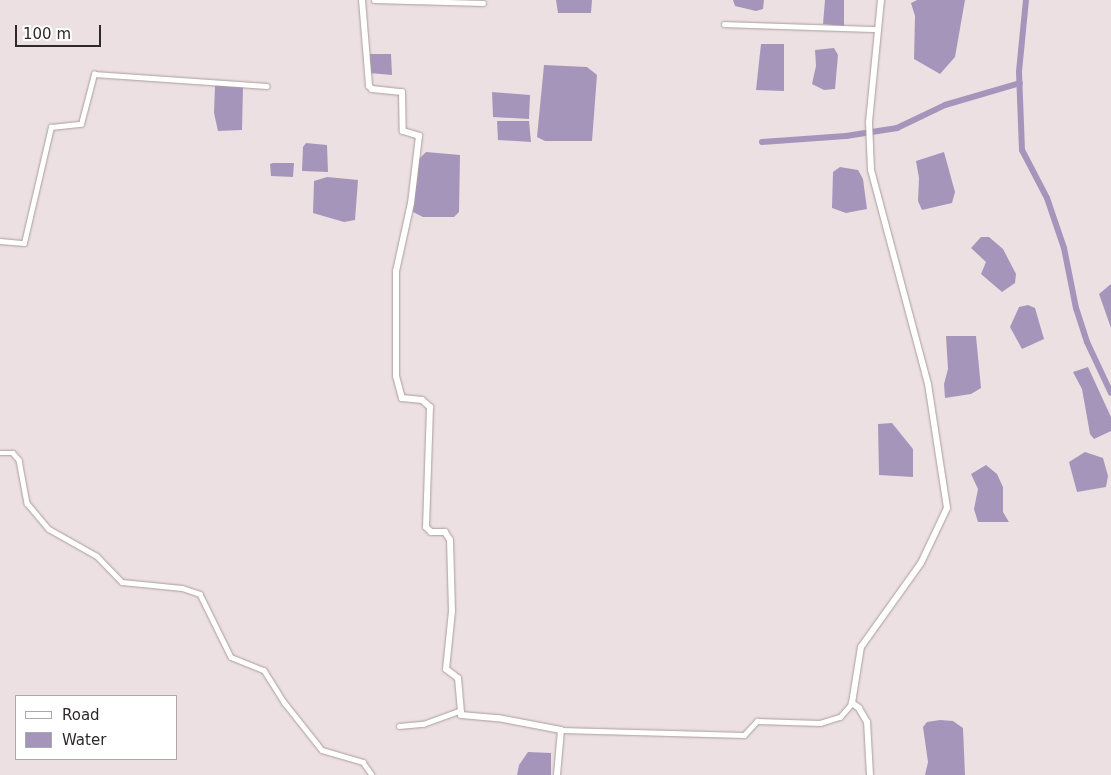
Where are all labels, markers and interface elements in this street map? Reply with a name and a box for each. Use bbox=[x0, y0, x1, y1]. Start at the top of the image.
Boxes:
scale bar bbox=[18, 15, 104, 47]
text: 100 m bbox=[23, 25, 71, 43]
legend bbox=[15, 695, 178, 760]
text: Road bbox=[62, 706, 100, 724]
text: Water bbox=[62, 731, 106, 749]

